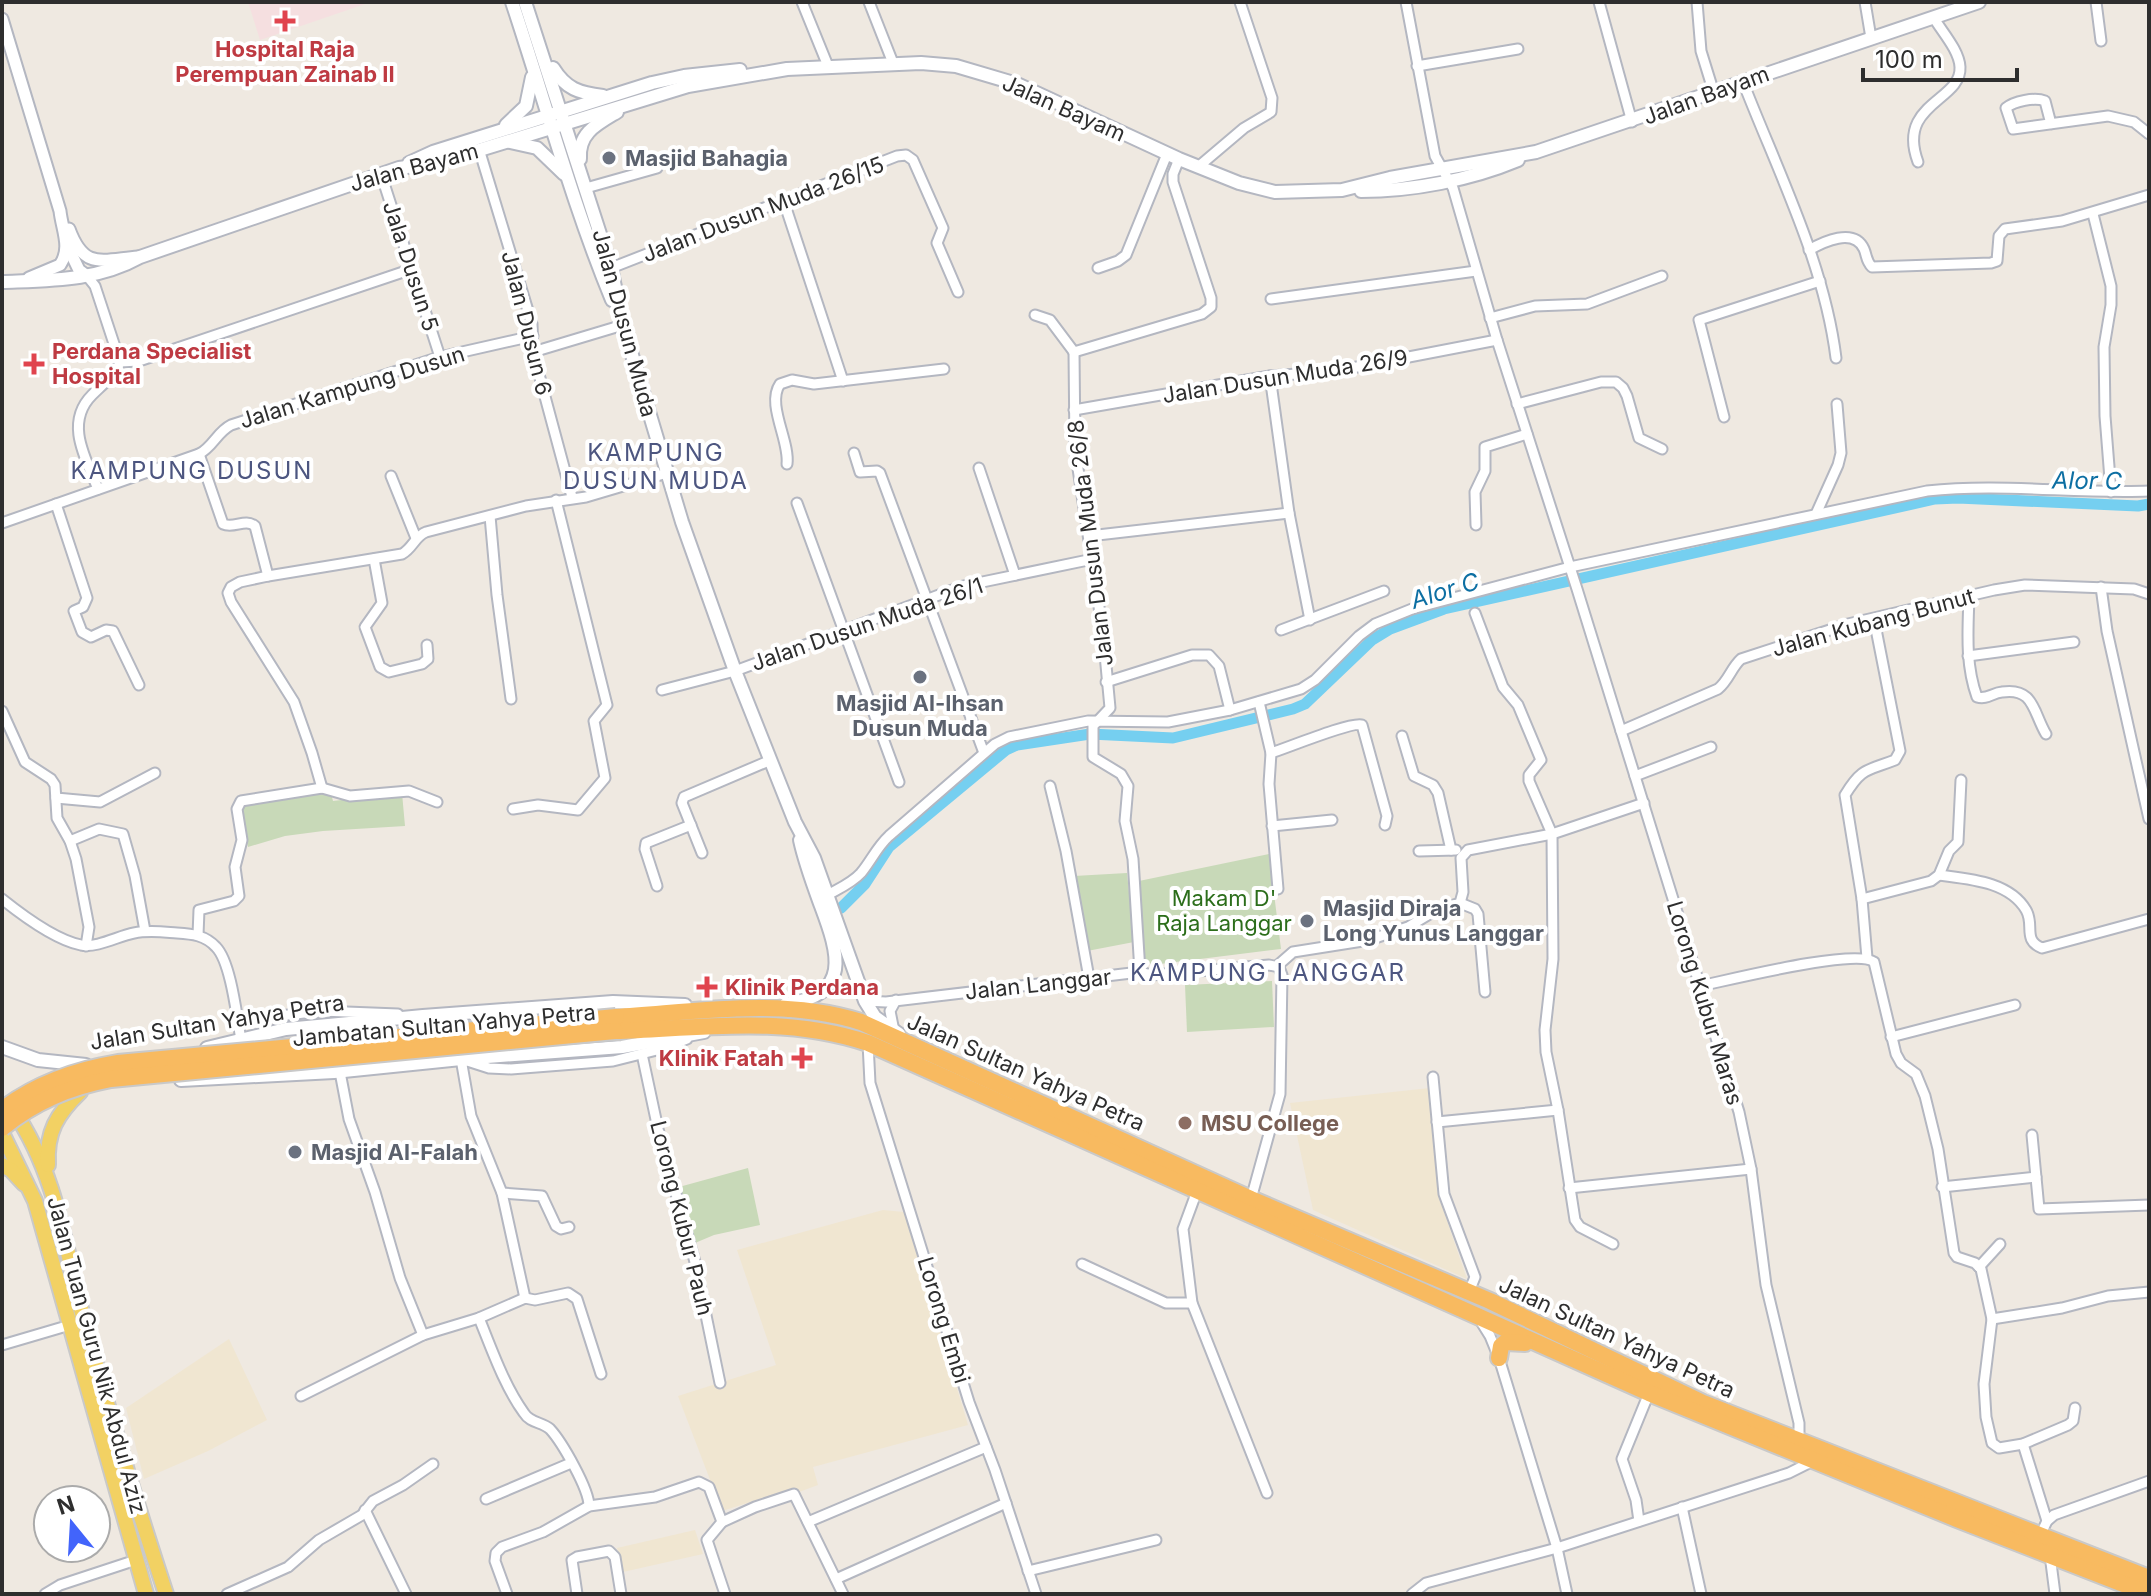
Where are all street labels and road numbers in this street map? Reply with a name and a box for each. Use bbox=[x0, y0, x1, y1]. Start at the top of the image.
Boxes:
street label: Jalan Bayam bbox=[1639, 60, 1773, 130]
street label: Jalan Bayam bbox=[998, 69, 1130, 147]
street label: Jalan Bayam bbox=[347, 137, 481, 197]
street label: Jalan Dusun Muda 26/15 bbox=[639, 151, 887, 267]
street label: Jala Dusun 5 bbox=[378, 198, 444, 334]
street label: Jalan Dusun Muda bbox=[587, 226, 663, 420]
street label: Jalan Dusun 6 bbox=[496, 248, 558, 398]
street label: Jalan Kampung Dusun bbox=[236, 340, 468, 434]
street label: Jalan Dusun Muda 26/9 bbox=[1160, 344, 1410, 408]
street label: Jalan Dusun Muda 26/8 bbox=[1062, 418, 1118, 668]
street label: Jalan Dusun Muda 26/1 bbox=[748, 572, 986, 676]
street label: Jalan Kubang Bunut bbox=[1769, 583, 1977, 661]
street label: Lorong Kubur Maras bbox=[1662, 898, 1748, 1108]
street label: Jalan Langgar bbox=[963, 963, 1113, 1005]
street label: Jalan Sultan Yahya Petra bbox=[88, 989, 346, 1055]
street label: Jambatan Sultan Yahya Petra bbox=[291, 999, 597, 1051]
street label: Jalan Sultan Yahya Petra bbox=[903, 1008, 1149, 1136]
street label: Lorong Kubur Pauh bbox=[645, 1118, 719, 1318]
street label: Jalan Tuan Guru Nik Abdul Aziz bbox=[42, 1193, 152, 1517]
street label: Lorong Embi bbox=[912, 1254, 976, 1386]
street label: Jalan Sultan Yahya Petra bbox=[1495, 1271, 1739, 1403]

